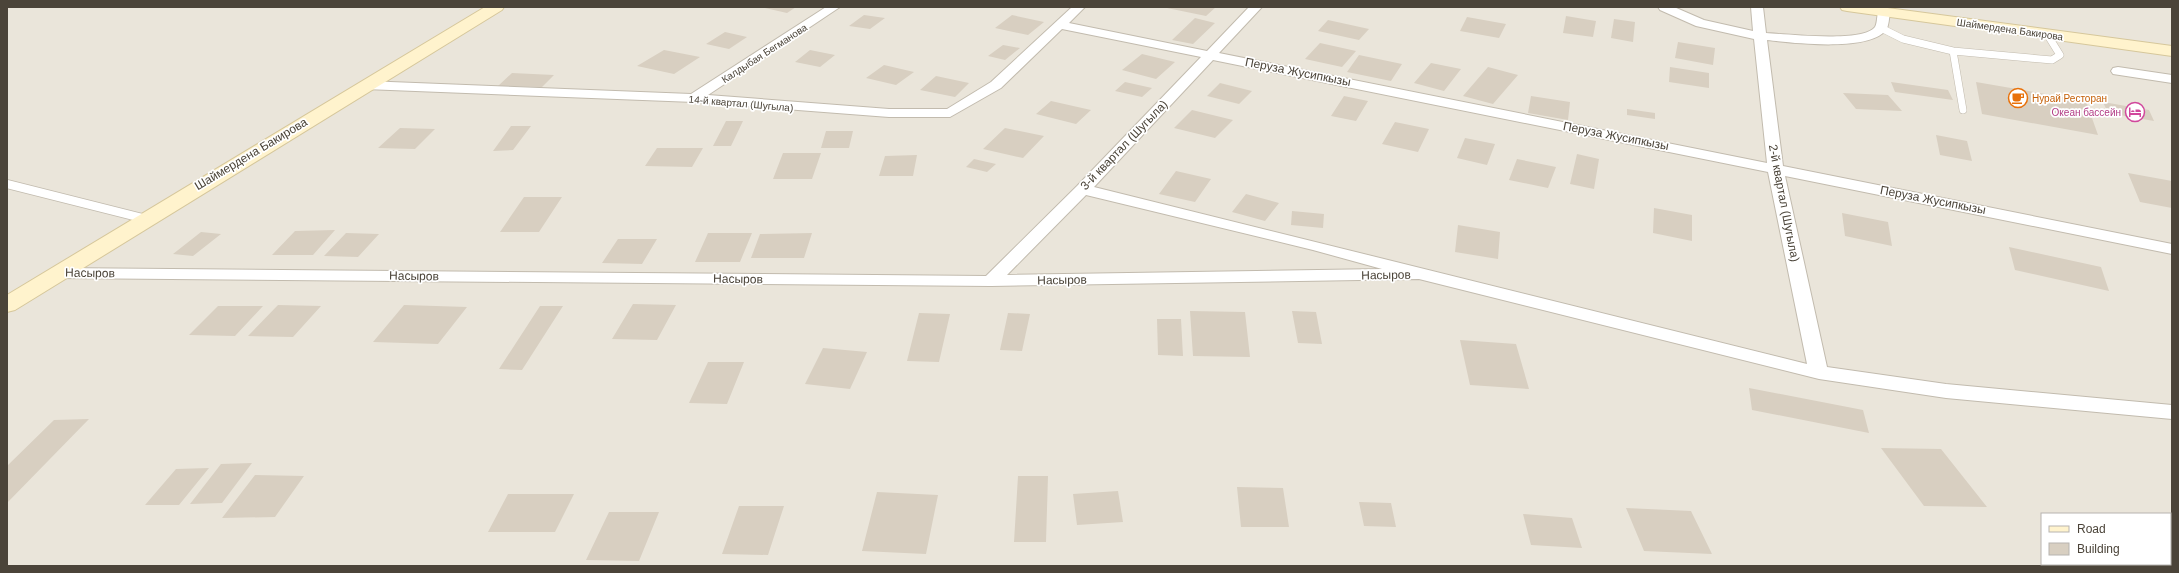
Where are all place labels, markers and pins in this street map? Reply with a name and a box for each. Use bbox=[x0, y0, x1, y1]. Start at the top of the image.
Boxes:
cafe icon: Нурай Ресторан bbox=[2007, 87, 2029, 109]
place label: Нурай Ресторан bbox=[2032, 93, 2107, 104]
hotel icon: Океан бассейн bbox=[2124, 101, 2146, 123]
place label: Океан бассейн bbox=[2052, 107, 2121, 118]

